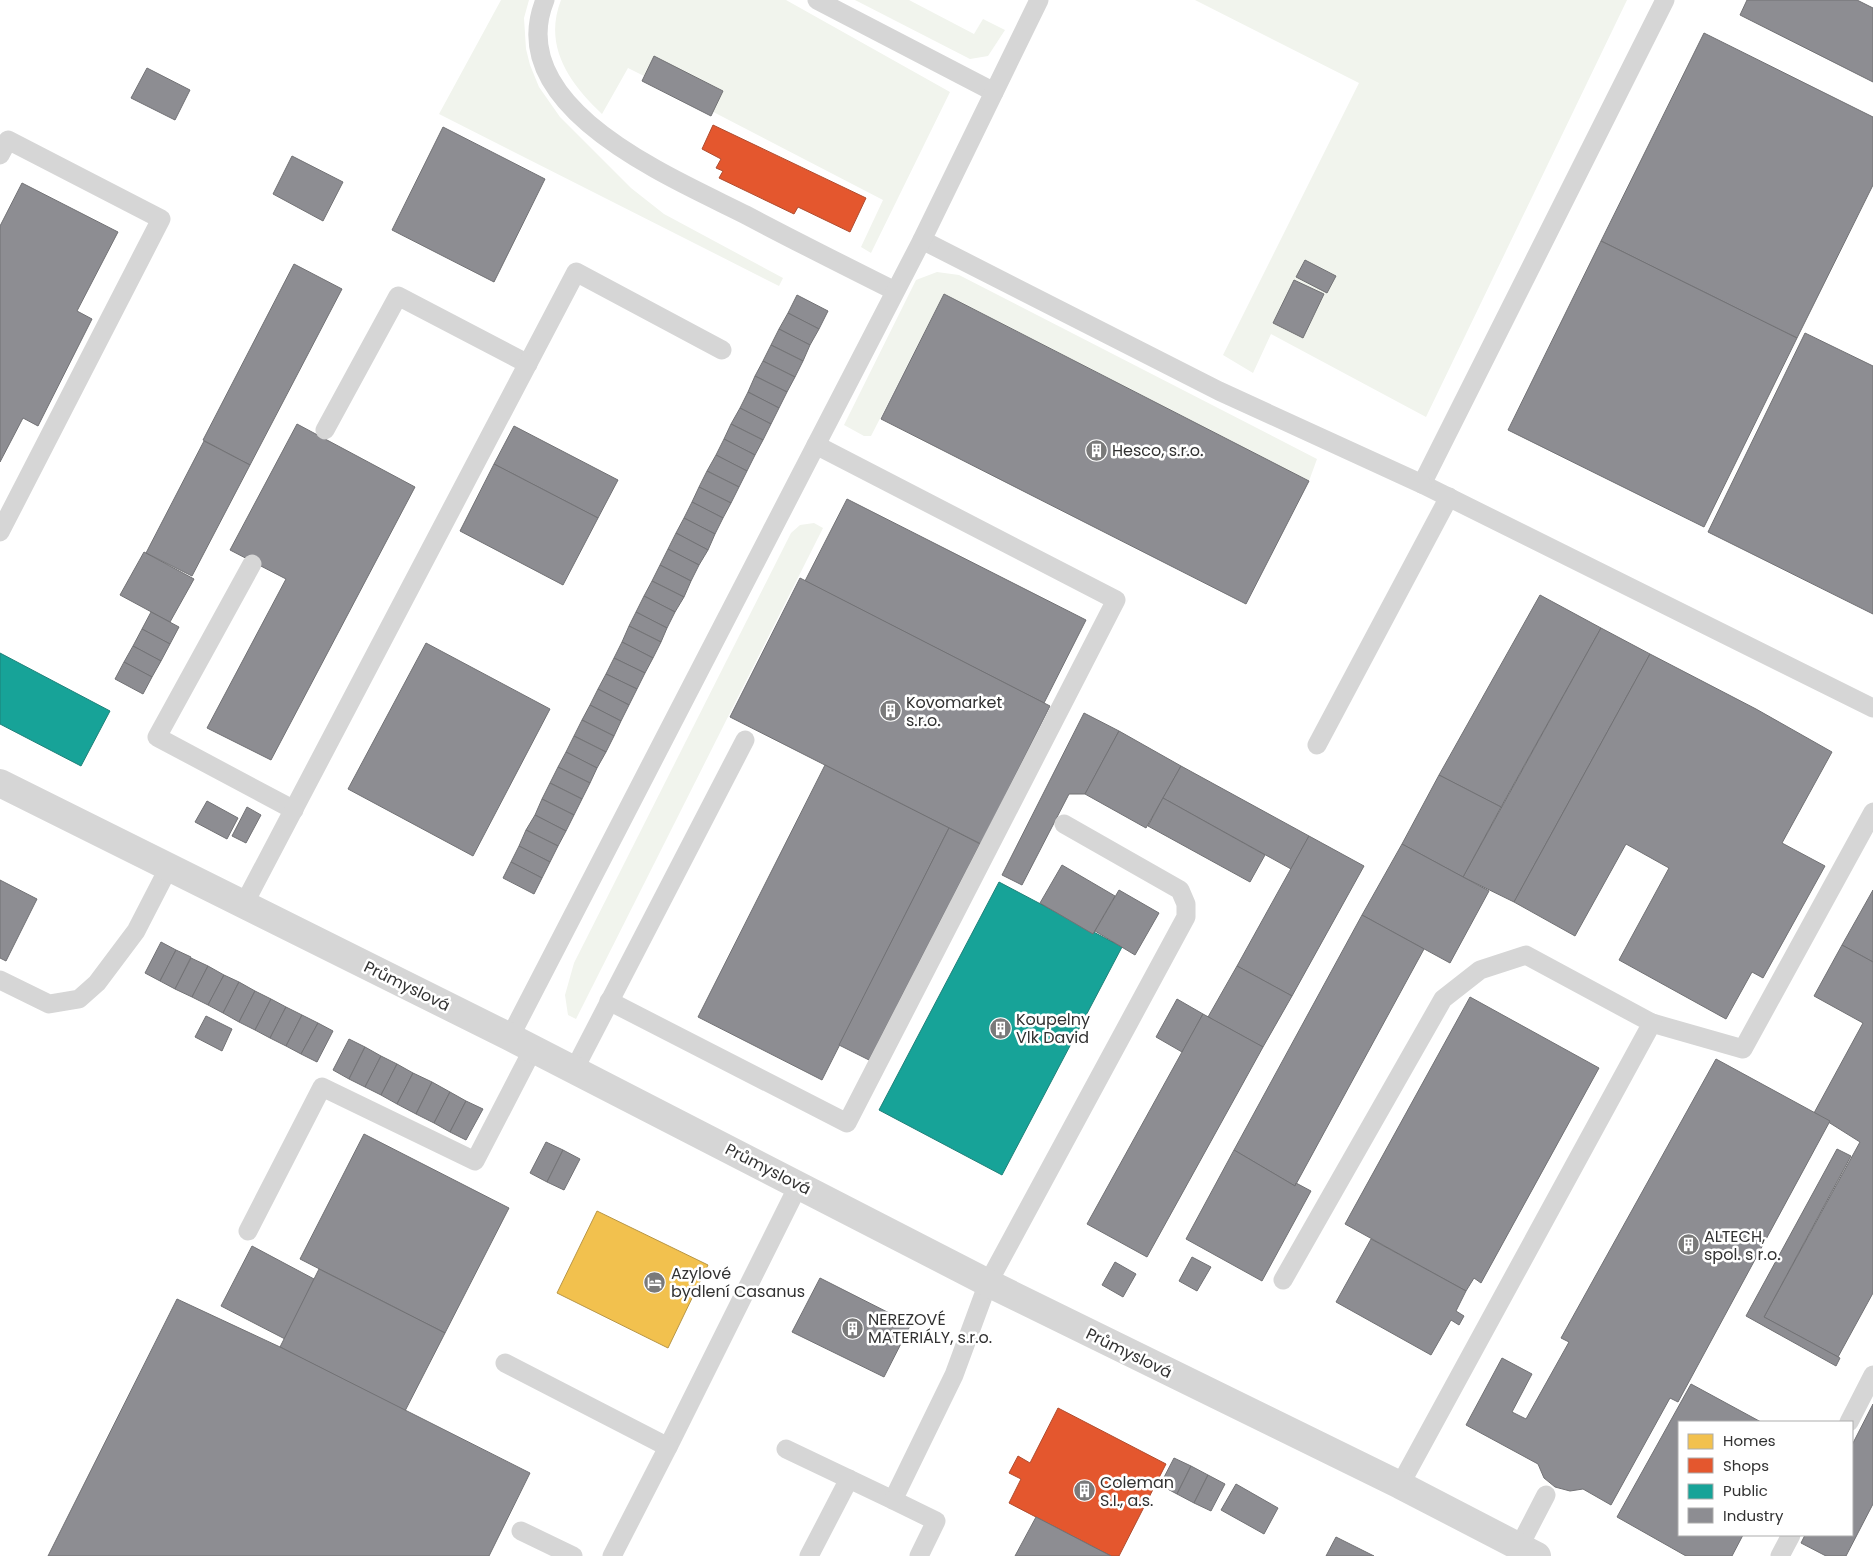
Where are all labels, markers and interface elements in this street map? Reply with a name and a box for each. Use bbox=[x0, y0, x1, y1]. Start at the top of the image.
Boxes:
building icon: Hesco, s.r.o. bbox=[1084, 438, 1108, 462]
place label: Hesco, s.r.o. bbox=[1112, 439, 1203, 462]
place label: Kovomarket s.r.o. bbox=[906, 691, 1002, 732]
building icon: Kovomarket s.r.o. bbox=[878, 699, 902, 723]
street label: Průmyslová bbox=[360, 955, 454, 1017]
place label: Koupelny Vlk David bbox=[1016, 1008, 1090, 1049]
building icon: Koupelny Vlk David bbox=[988, 1016, 1012, 1040]
street label: Průmyslová bbox=[721, 1138, 815, 1200]
place label: ALTECH, spol. s r.o. bbox=[1704, 1225, 1781, 1266]
building icon: ALTECH, spol. s r.o. bbox=[1676, 1233, 1700, 1257]
place label: Azylové bydlení Casanus bbox=[671, 1262, 805, 1303]
hotel icon: Azylové bydlení Casanus bbox=[643, 1270, 667, 1294]
place label: NEREZOVÉ MATERIÁLY, s.r.o. bbox=[868, 1308, 992, 1349]
building icon: NEREZOVÉ MATERIÁLY, s.r.o. bbox=[840, 1316, 864, 1340]
street label: Průmyslová bbox=[1082, 1322, 1176, 1384]
legend bbox=[1678, 1421, 1853, 1536]
text: Homes bbox=[1723, 1430, 1776, 1451]
text: Shops bbox=[1723, 1455, 1769, 1476]
place label: Coleman S.I., a.s. bbox=[1100, 1471, 1174, 1512]
building icon: Coleman S.I., a.s. bbox=[1072, 1479, 1096, 1503]
text: Public bbox=[1723, 1480, 1768, 1501]
text: Industry bbox=[1723, 1505, 1784, 1526]

